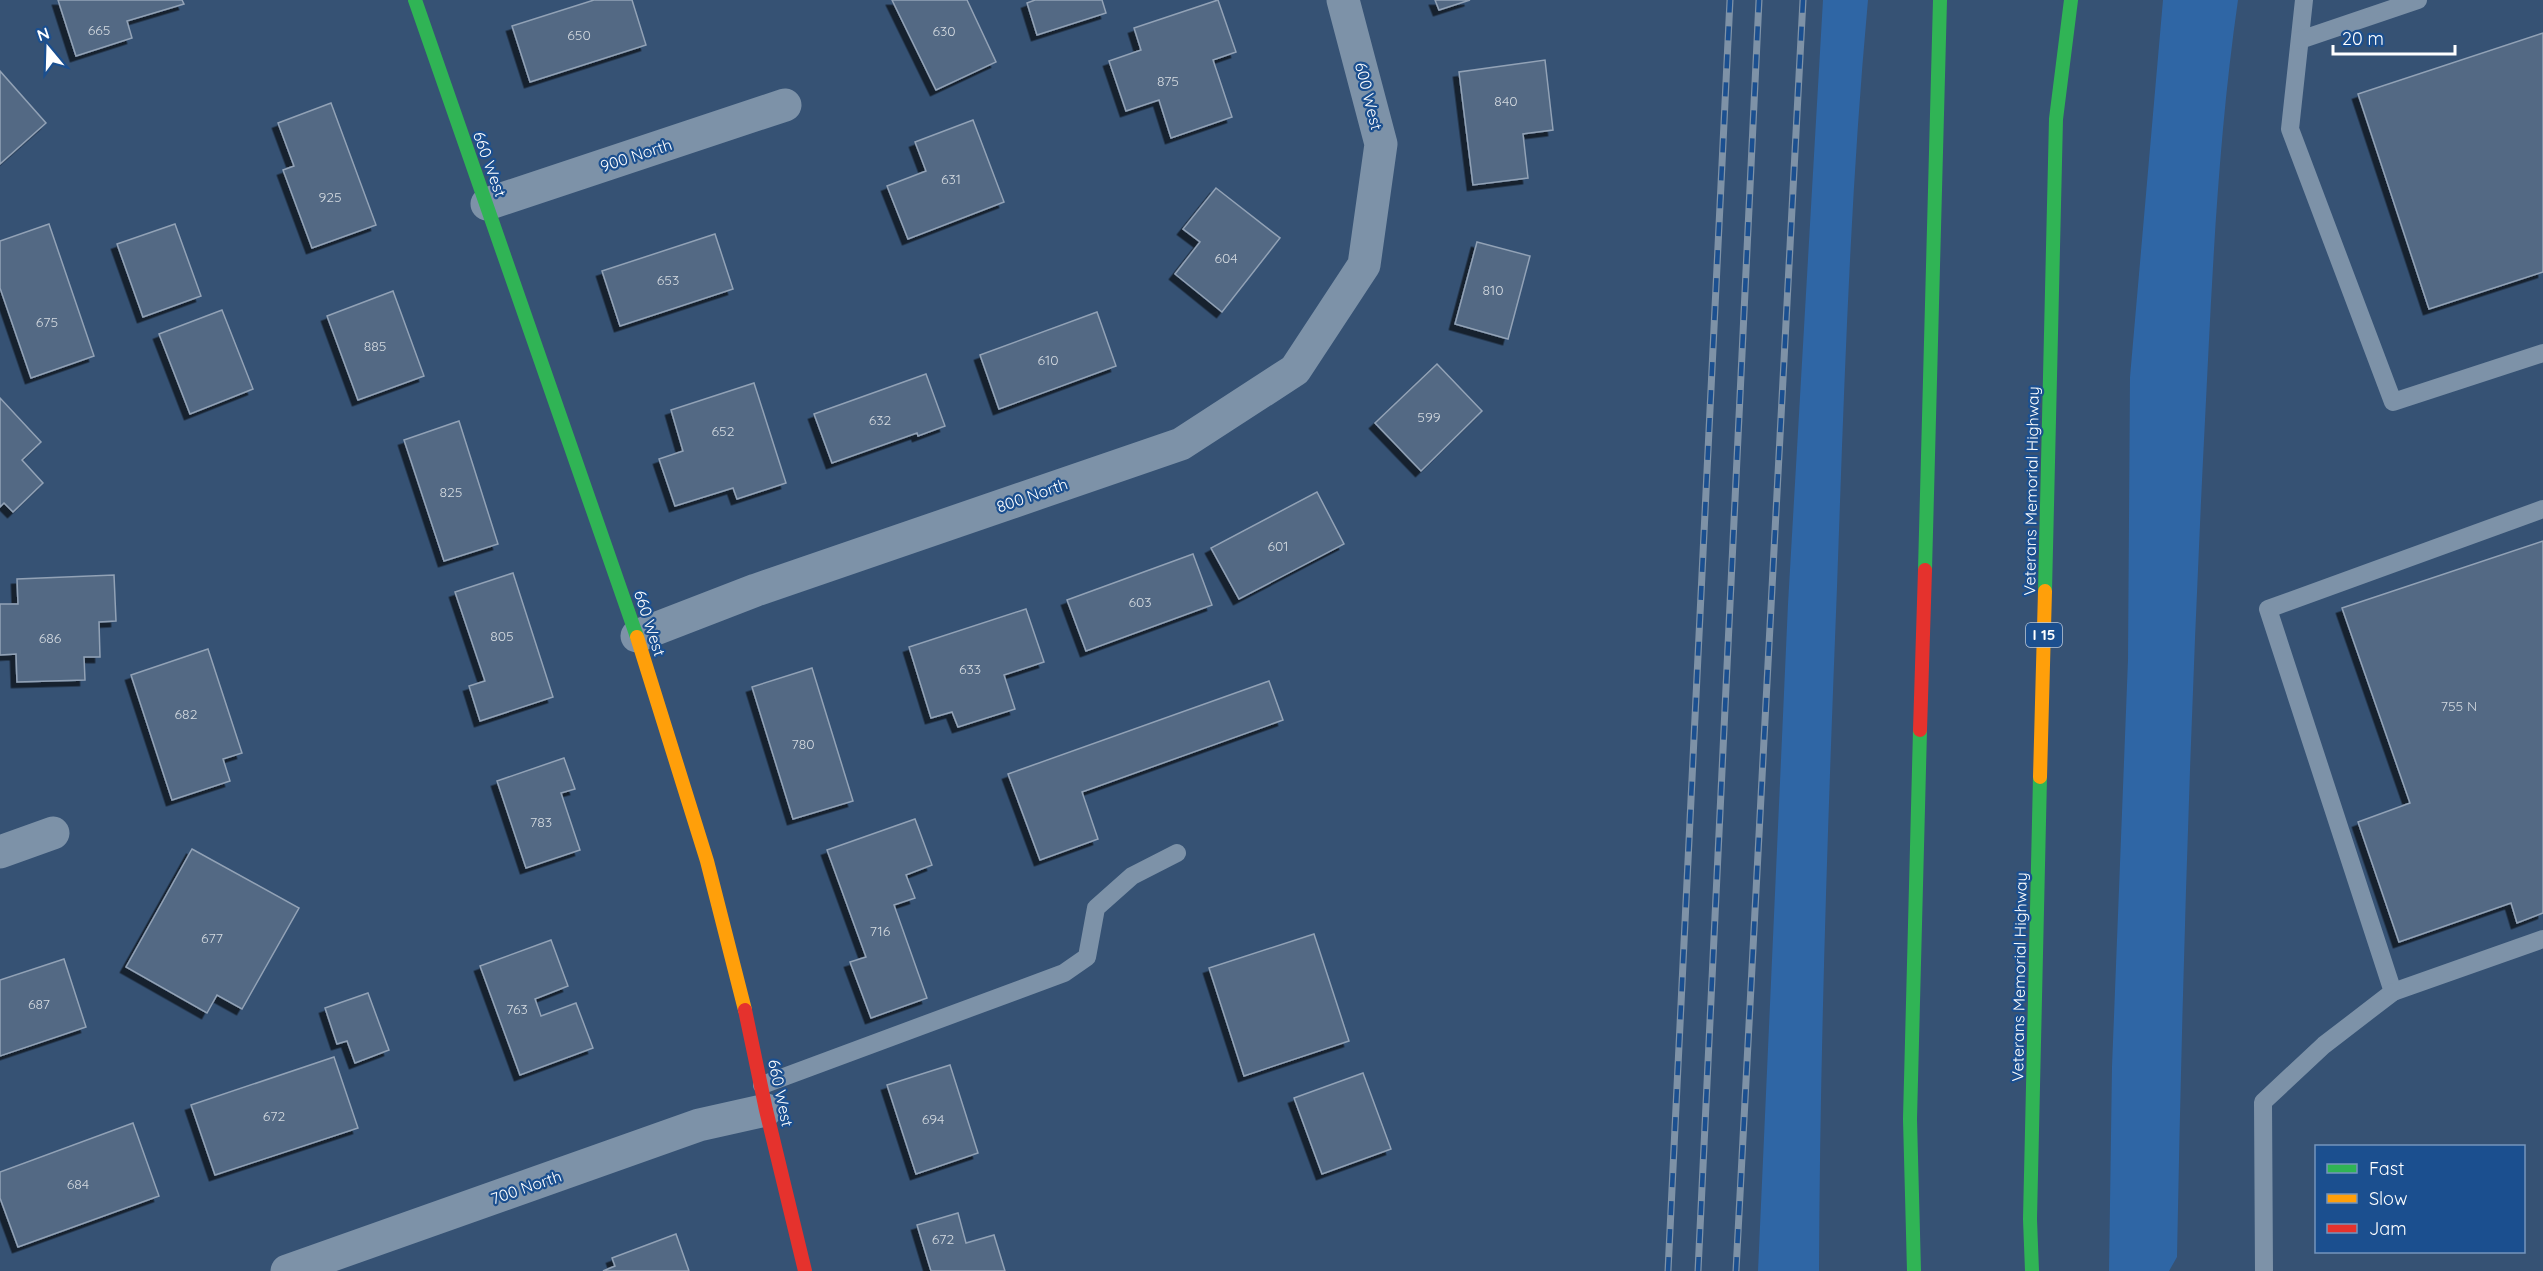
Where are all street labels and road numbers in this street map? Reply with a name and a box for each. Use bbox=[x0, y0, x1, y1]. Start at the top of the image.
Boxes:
street label: 600 West bbox=[1351, 60, 1387, 132]
street label: 660 West bbox=[469, 128, 511, 200]
street label: 900 North bbox=[598, 134, 674, 176]
street label: Veterans Memorial Highway bbox=[2019, 386, 2043, 596]
street label: 800 North bbox=[994, 473, 1070, 517]
street label: 660 West bbox=[630, 587, 670, 659]
road number: I 15 bbox=[2026, 623, 2062, 647]
street label: Veterans Memorial Highway bbox=[2007, 872, 2031, 1082]
street label: 660 West bbox=[764, 1058, 798, 1128]
street label: 700 North bbox=[488, 1166, 564, 1208]

